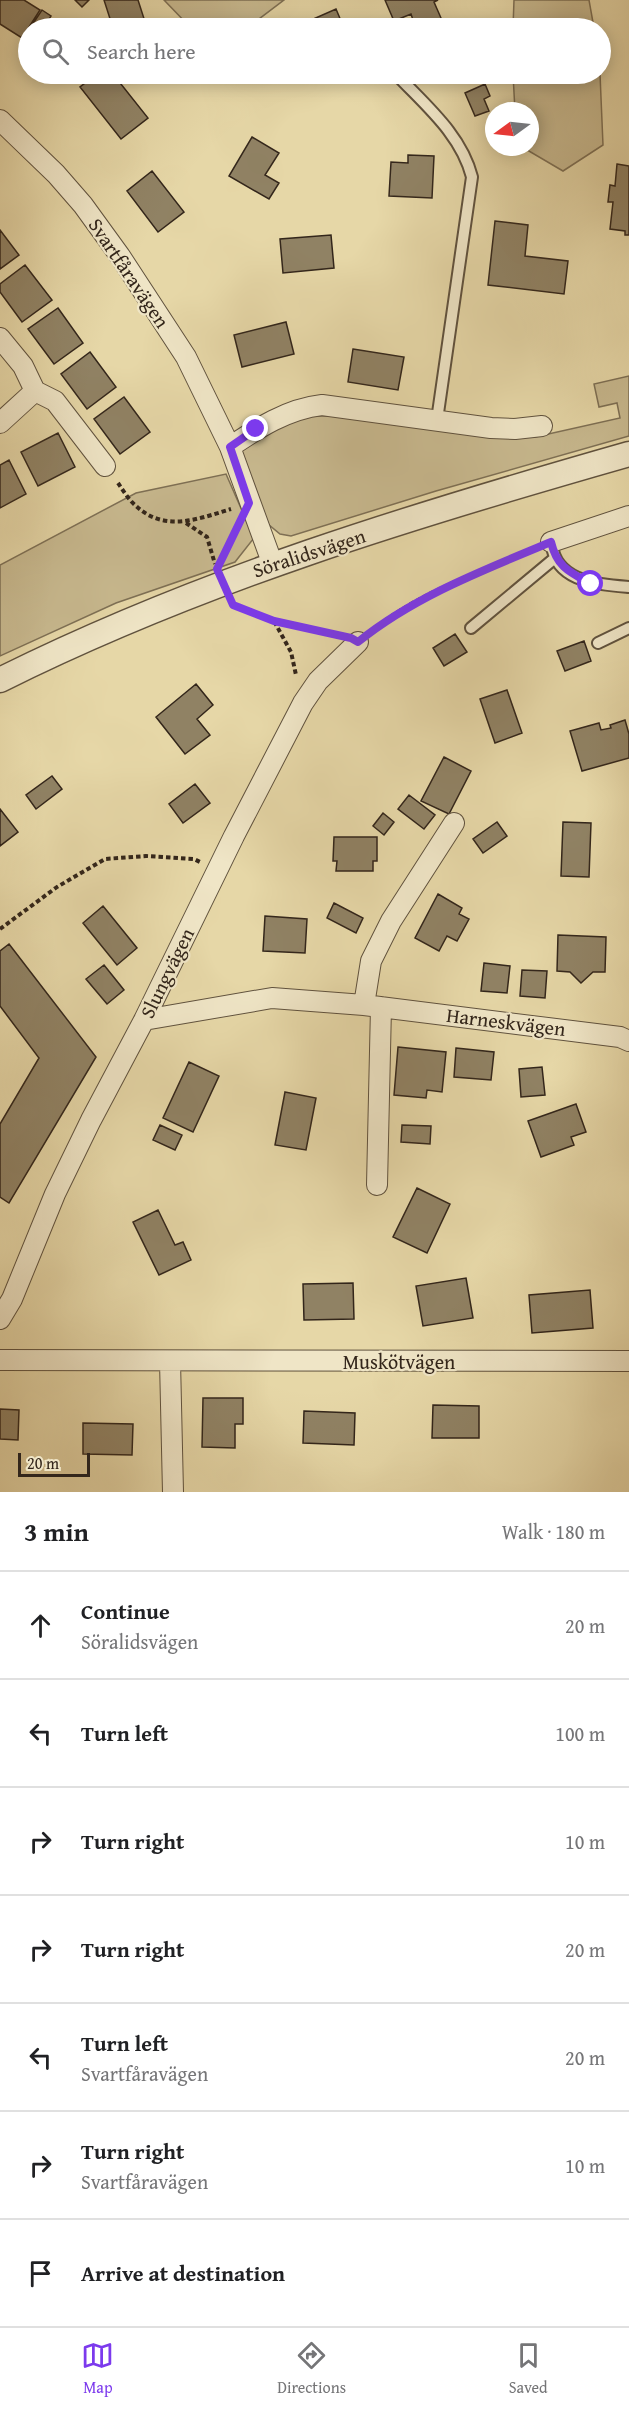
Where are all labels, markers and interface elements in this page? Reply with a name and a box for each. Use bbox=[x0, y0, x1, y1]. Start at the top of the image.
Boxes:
search box bbox=[18, 18, 611, 84]
icon: search bbox=[39, 35, 72, 68]
text: Search here bbox=[87, 35, 196, 67]
north arrow bbox=[485, 102, 539, 156]
street label: Svartfåravägen bbox=[82, 212, 177, 334]
route end bbox=[242, 415, 268, 441]
street label: Söralidsvägen bbox=[249, 521, 369, 584]
route start bbox=[577, 570, 603, 596]
street label: Slungvägen bbox=[132, 923, 201, 1023]
street label: Harneskvägen bbox=[445, 1000, 567, 1043]
street label: Muskötvägen bbox=[343, 1347, 455, 1376]
scale bar bbox=[18, 1450, 90, 1478]
text: 20 m bbox=[27, 1451, 59, 1475]
text: 3 min bbox=[24, 1512, 89, 1551]
text: Walk · 180 m bbox=[502, 1517, 605, 1546]
text: Continue bbox=[81, 1595, 170, 1627]
icon: ahead bbox=[24, 1609, 57, 1642]
text: 20 m bbox=[565, 1611, 605, 1640]
text: Söralidsvägen bbox=[81, 1627, 198, 1656]
icon: left bbox=[24, 1717, 57, 1750]
text: Turn left bbox=[81, 1717, 168, 1749]
text: 100 m bbox=[555, 1719, 605, 1748]
icon: right bbox=[24, 1825, 57, 1858]
text: Turn right bbox=[81, 1825, 184, 1857]
text: 10 m bbox=[565, 1827, 605, 1856]
icon: right bbox=[24, 1933, 57, 1966]
text: Turn right bbox=[81, 1933, 184, 1965]
text: 20 m bbox=[565, 1935, 605, 1964]
text: Turn left bbox=[81, 2027, 168, 2059]
icon: left bbox=[24, 2041, 57, 2074]
text: 20 m bbox=[565, 2043, 605, 2072]
text: Svartfåravägen bbox=[81, 2059, 208, 2088]
text: Turn right bbox=[81, 2135, 184, 2167]
icon: right bbox=[24, 2149, 57, 2182]
text: 10 m bbox=[565, 2151, 605, 2180]
text: Svartfåravägen bbox=[81, 2167, 208, 2196]
icon: arrive bbox=[24, 2257, 57, 2290]
text: Arrive at destination bbox=[81, 2257, 285, 2289]
tab: Map bbox=[81, 2339, 114, 2399]
tab: Directions bbox=[277, 2339, 346, 2399]
tab: Saved bbox=[509, 2339, 548, 2399]

